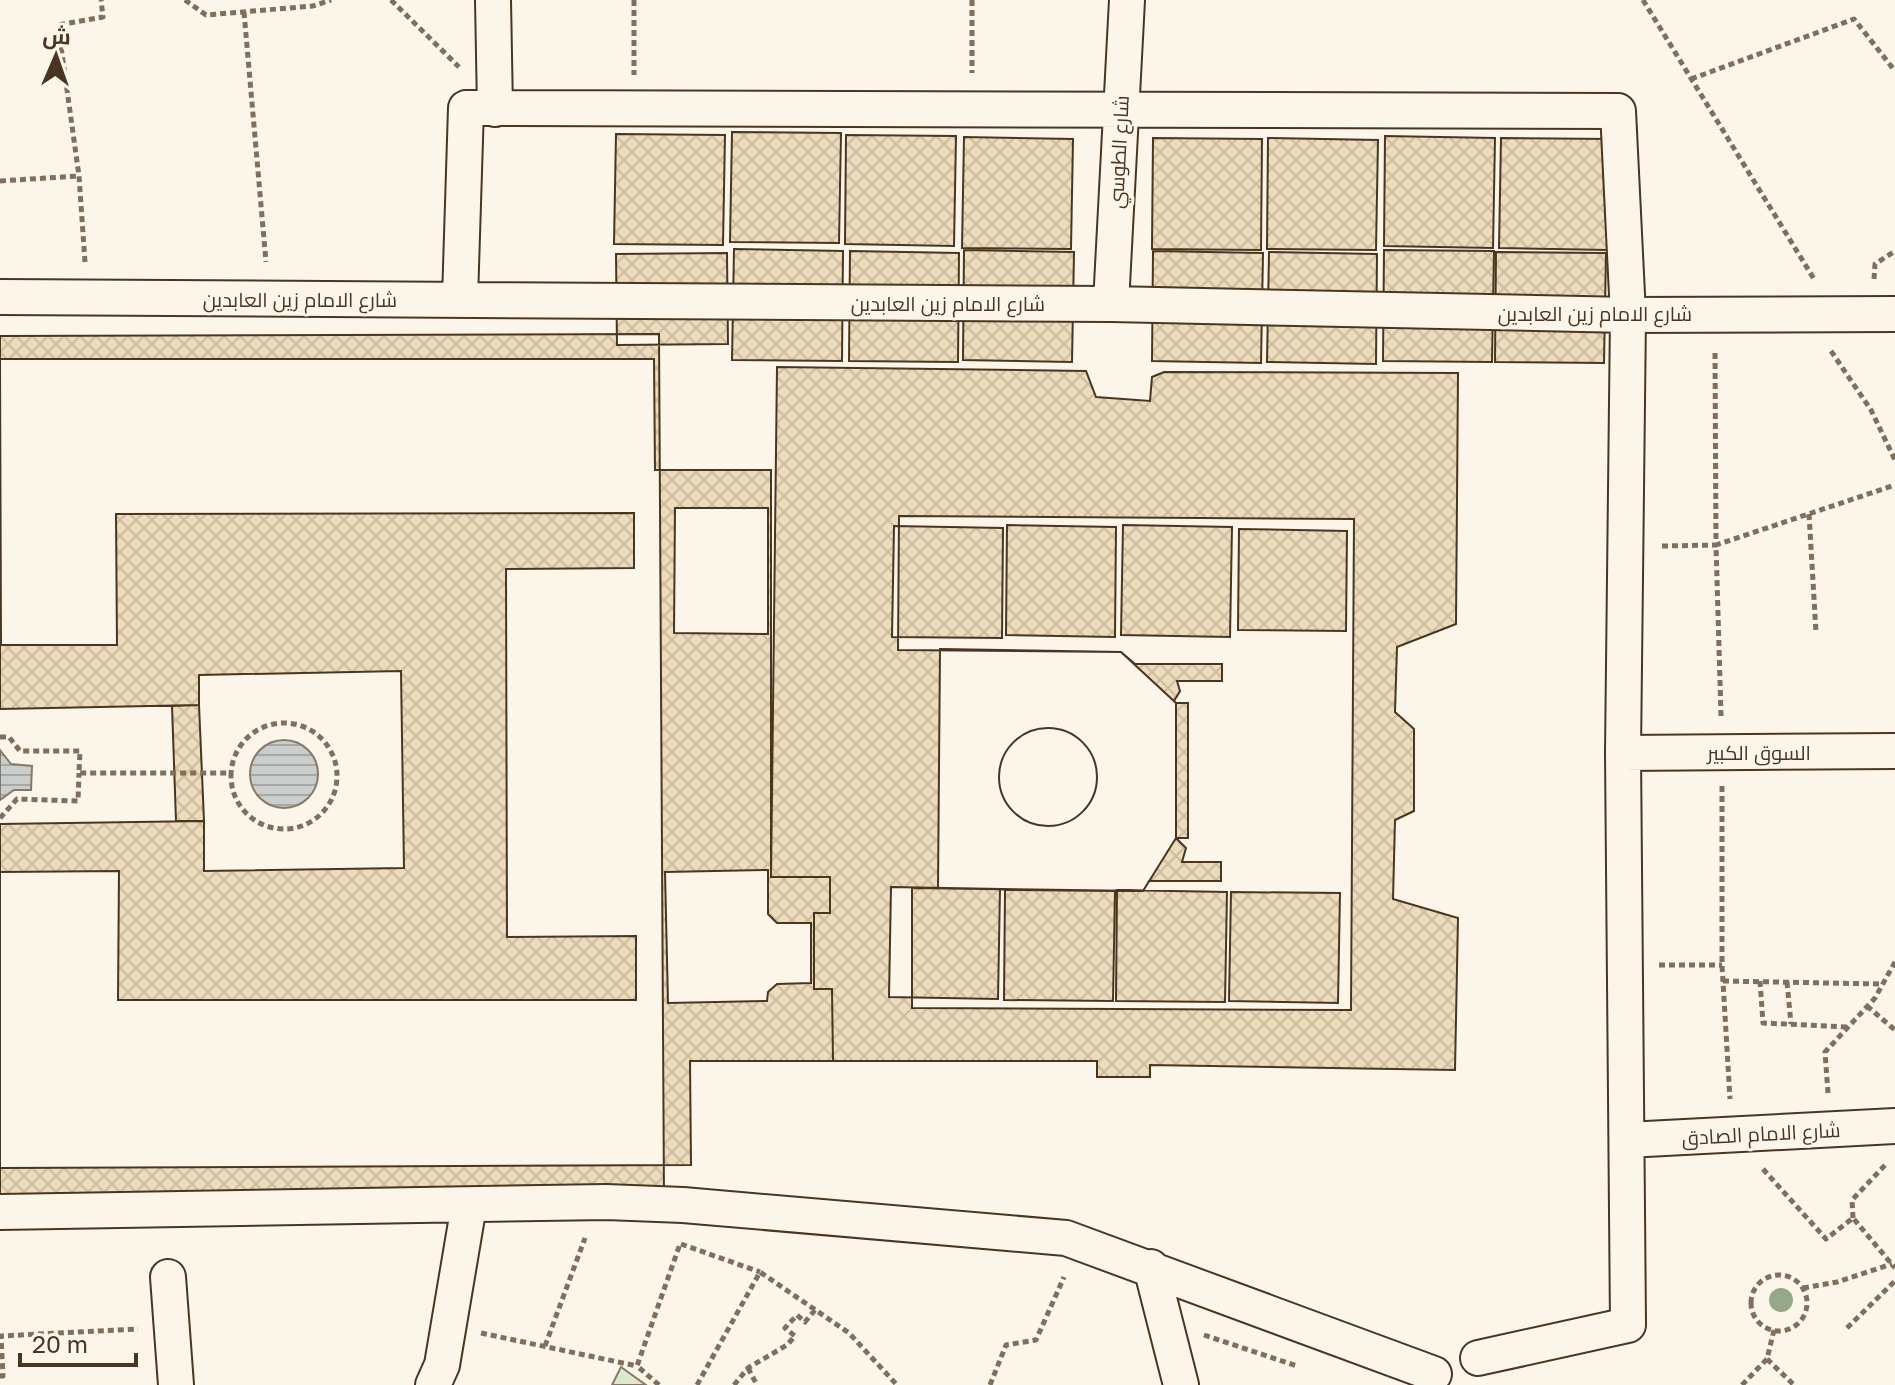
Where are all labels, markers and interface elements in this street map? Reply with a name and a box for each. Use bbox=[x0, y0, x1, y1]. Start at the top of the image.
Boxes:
north arrow bbox=[16, 16, 96, 96]
text: ش bbox=[42, 22, 71, 50]
street label: شارع الطوسي bbox=[1103, 95, 1137, 209]
street label: شارع الامام زين العابدين bbox=[203, 287, 397, 314]
street label: شارع الامام زين العابدين bbox=[851, 291, 1045, 318]
street label: شارع الامام زين العابدين bbox=[1498, 301, 1692, 328]
street label: السوق الكبير bbox=[1706, 740, 1811, 766]
street label: شارع الامام الصادق bbox=[1681, 1117, 1841, 1152]
scale bar bbox=[20, 1317, 136, 1367]
text: 20 m bbox=[32, 1329, 88, 1358]

